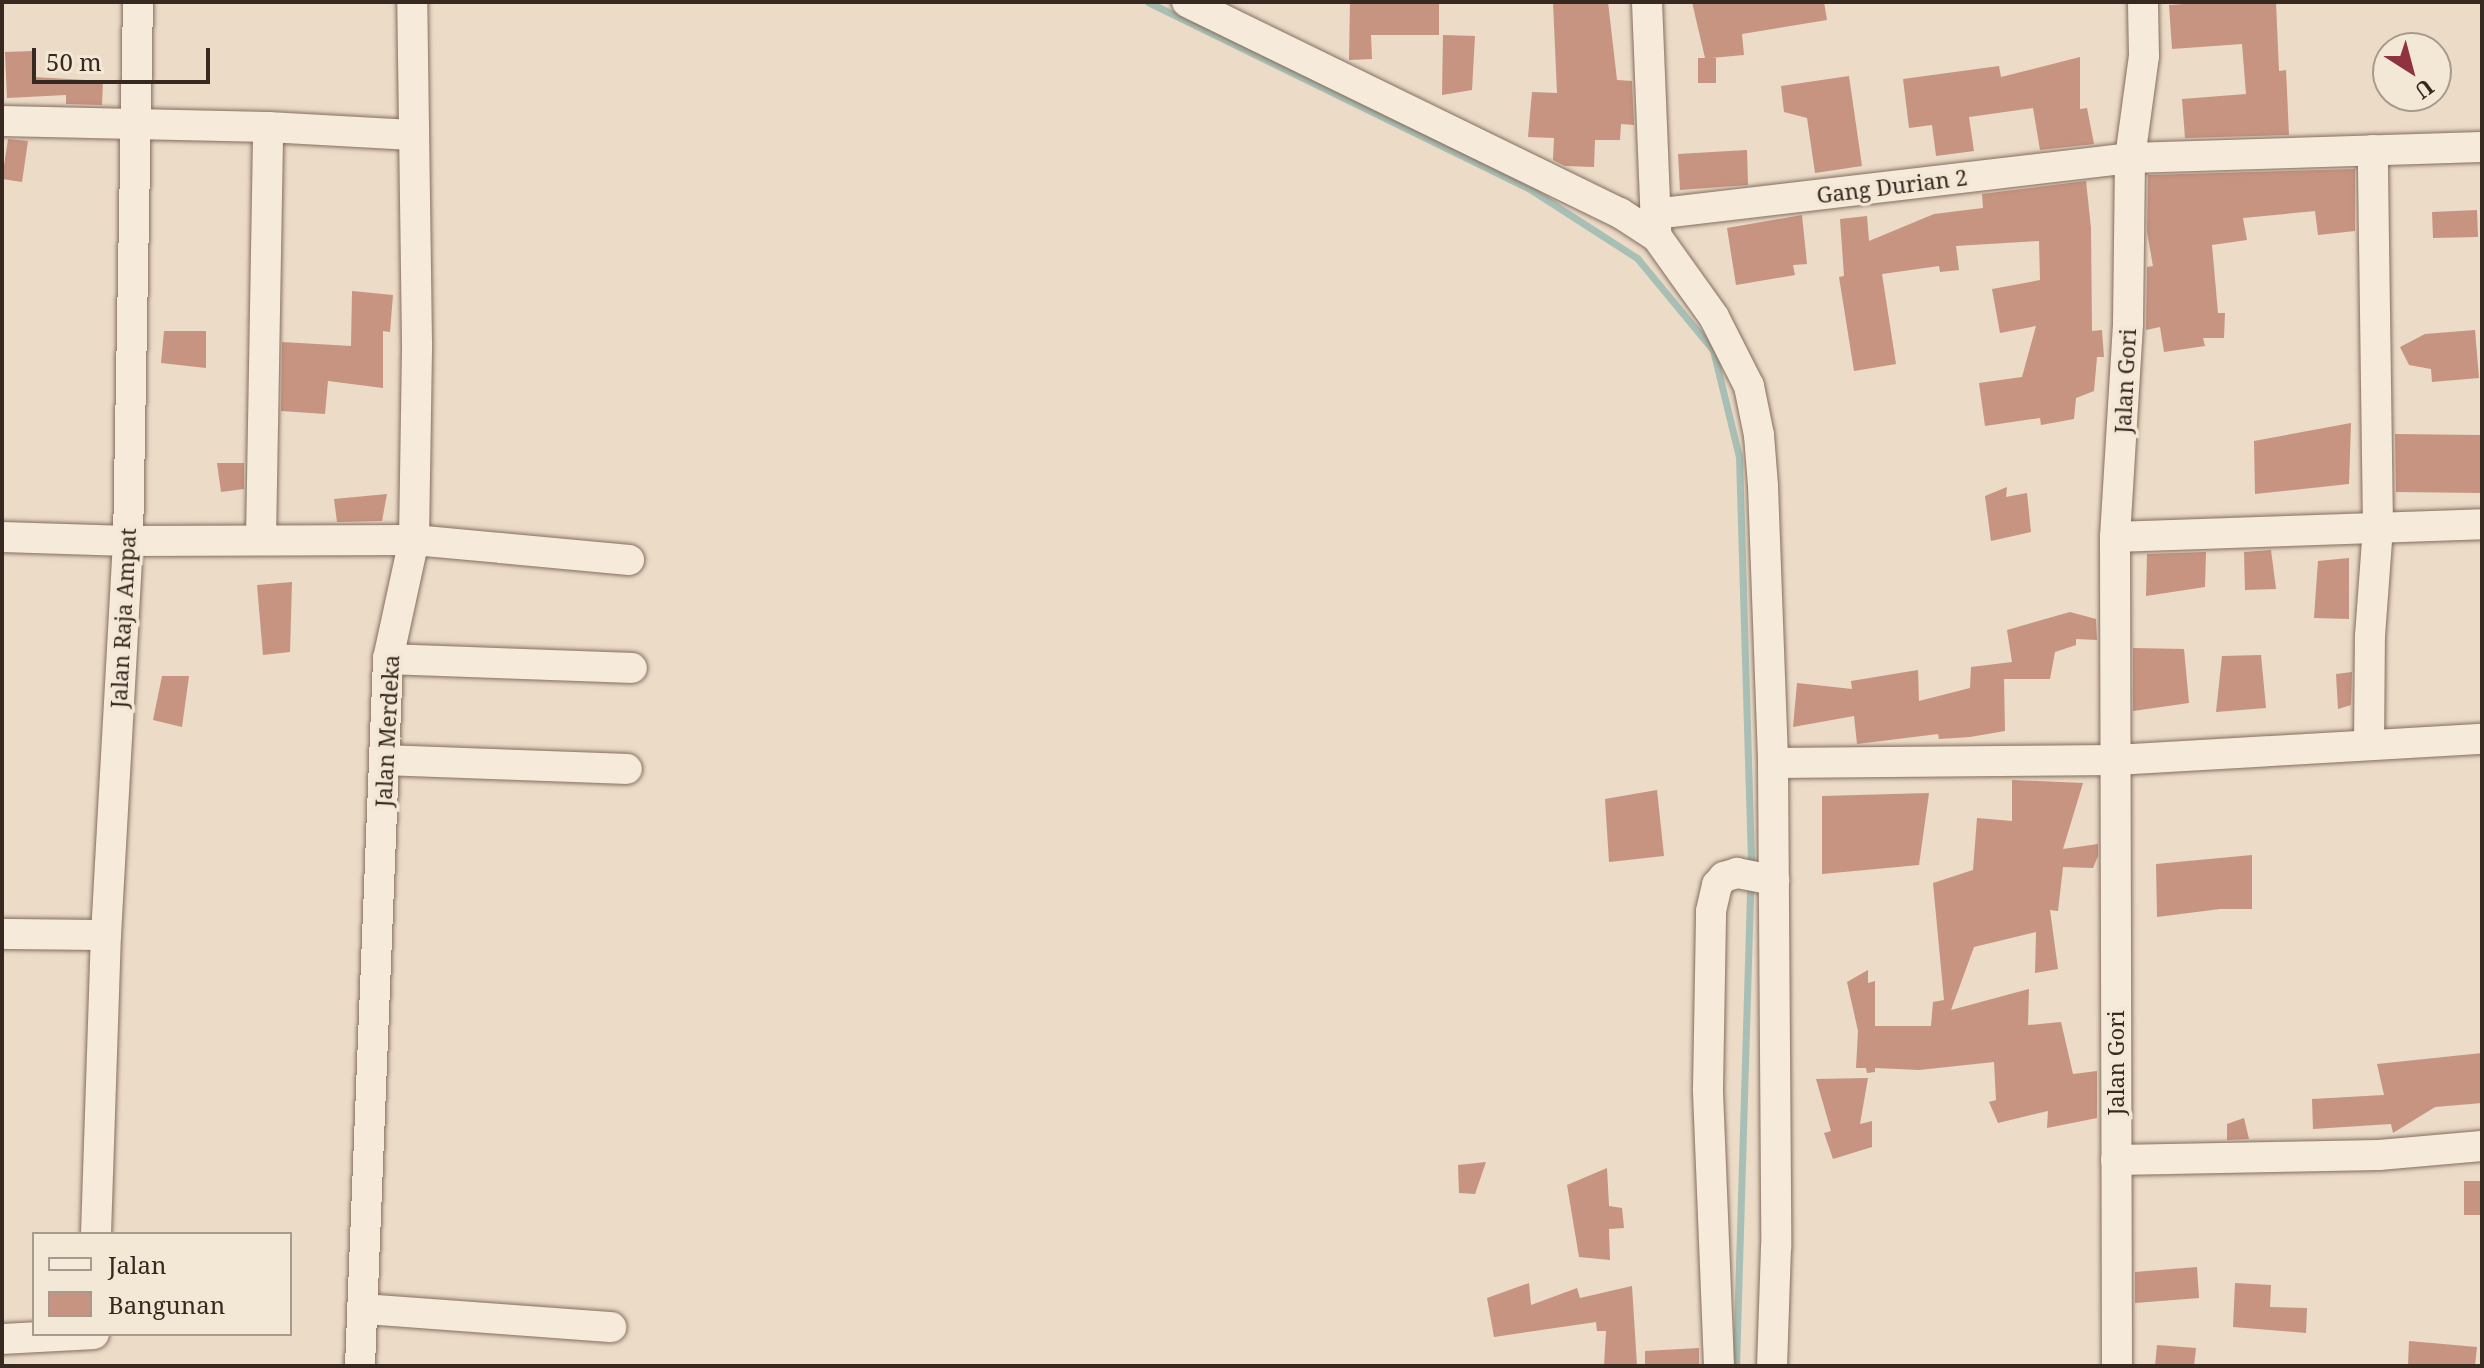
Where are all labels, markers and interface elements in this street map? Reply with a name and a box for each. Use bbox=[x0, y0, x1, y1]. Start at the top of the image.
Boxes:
scale bar bbox=[36, 32, 214, 82]
north arrow bbox=[2372, 32, 2452, 112]
text: 50 m bbox=[46, 45, 102, 78]
text: U bbox=[2409, 73, 2440, 107]
street label: Gang Durian 2 bbox=[1815, 164, 1969, 208]
street label: Jalan Gori bbox=[2109, 328, 2141, 434]
street label: Jalan Raja Ampat bbox=[105, 527, 141, 709]
street label: Jalan Merdeka bbox=[370, 654, 404, 808]
street label: Jalan Gori bbox=[2103, 1010, 2129, 1116]
legend bbox=[32, 1232, 292, 1336]
text: Jalan bbox=[108, 1248, 167, 1281]
text: Bangunan bbox=[108, 1288, 225, 1321]

